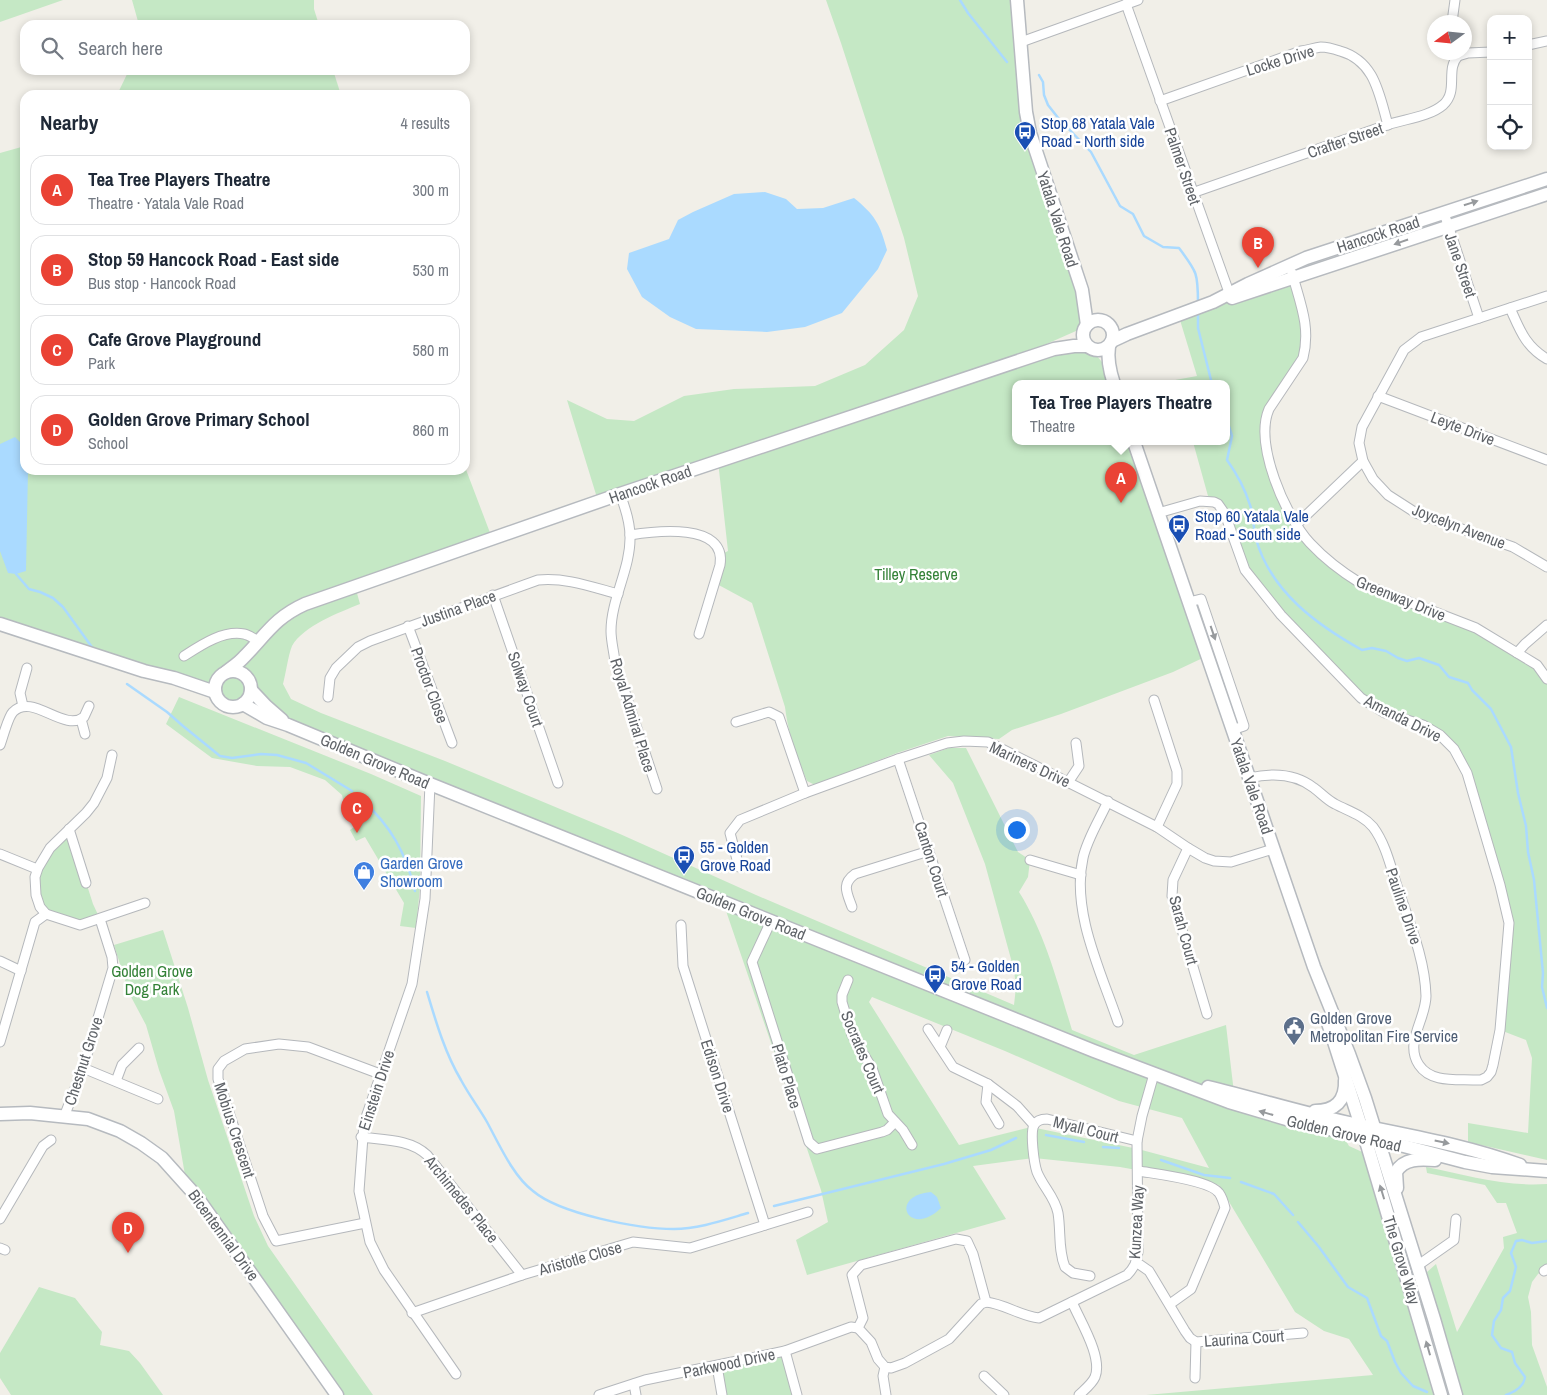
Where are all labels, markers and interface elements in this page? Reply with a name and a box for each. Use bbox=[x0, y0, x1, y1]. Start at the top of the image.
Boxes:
north arrow bbox=[1427, 15, 1472, 60]
map controls bbox=[1487, 15, 1532, 150]
button: + bbox=[1487, 15, 1532, 60]
search box bbox=[20, 20, 470, 75]
icon: search bbox=[38, 34, 66, 62]
text: Search here bbox=[78, 35, 163, 61]
street label: Locke Drive bbox=[1243, 39, 1317, 81]
button: − bbox=[1487, 60, 1532, 105]
button: locate bbox=[1487, 105, 1532, 150]
text: Nearby bbox=[40, 108, 98, 137]
text: 4 results bbox=[400, 112, 450, 134]
place label: Stop 68 Yatala Vale Road - North side bbox=[1041, 112, 1155, 152]
street label: Crafter Street bbox=[1304, 117, 1386, 163]
bus stop icon: Stop 68 Yatala Vale Road - North side bbox=[1013, 120, 1037, 151]
street label: Palmer Street bbox=[1160, 124, 1207, 208]
text: Tea Tree Players Theatre bbox=[88, 166, 270, 192]
street label: Yatala Vale Road bbox=[1032, 168, 1084, 270]
text: A bbox=[52, 179, 62, 201]
text: 300 m bbox=[413, 179, 449, 201]
text: Theatre · Yatala Vale Road bbox=[88, 192, 244, 214]
one-way arrow bbox=[1464, 199, 1479, 207]
street label: Hancock Road bbox=[1334, 210, 1422, 258]
pin: B bbox=[1242, 227, 1274, 268]
street label: Jane Street bbox=[1440, 230, 1482, 301]
one-way arrow bbox=[1393, 239, 1408, 247]
text: Stop 59 Hancock Road - East side bbox=[88, 246, 339, 272]
text: B bbox=[52, 259, 62, 281]
text: 530 m bbox=[413, 259, 449, 281]
text: Bus stop · Hancock Road bbox=[88, 272, 236, 294]
text: Cafe Grove Playground bbox=[88, 326, 261, 352]
text: C bbox=[52, 339, 62, 361]
text: 580 m bbox=[413, 339, 449, 361]
text: Park bbox=[88, 352, 115, 374]
popup bbox=[1012, 380, 1230, 445]
text: Tea Tree Players Theatre bbox=[1030, 389, 1212, 415]
text: Golden Grove Primary School bbox=[88, 406, 310, 432]
street label: Leyte Drive bbox=[1428, 406, 1498, 450]
text: Theatre bbox=[1030, 415, 1075, 437]
text: D bbox=[52, 419, 62, 441]
text: 860 m bbox=[413, 419, 449, 441]
text: School bbox=[88, 432, 128, 454]
street label: Hancock Road bbox=[606, 460, 694, 508]
pin: A bbox=[1105, 462, 1137, 503]
street label: Joycelyn Avenue bbox=[1409, 498, 1509, 554]
place label: Stop 60 Yatala Vale Road - South side bbox=[1195, 505, 1309, 545]
bus stop icon: Stop 60 Yatala Vale Road - South side bbox=[1167, 513, 1191, 544]
park label: Tilley Reserve bbox=[874, 563, 958, 585]
street label: Greenway Drive bbox=[1353, 570, 1449, 626]
street label: Justina Place bbox=[417, 584, 499, 632]
one-way arrow bbox=[1210, 625, 1217, 640]
street label: Proctor Close bbox=[406, 644, 454, 726]
street label: Solway Court bbox=[503, 649, 549, 730]
street label: Royal Admiral Place bbox=[605, 655, 661, 775]
street label: Amanda Drive bbox=[1360, 689, 1445, 747]
street label: Golden Grove Road bbox=[317, 728, 433, 794]
street label: Yatala Vale Road bbox=[1225, 735, 1279, 837]
street label: Mariners Drive bbox=[986, 736, 1074, 792]
pin: C bbox=[341, 792, 373, 833]
your location bbox=[1004, 817, 1030, 843]
street label: Canton Court bbox=[909, 818, 955, 900]
place label: 55 - Golden Grove Road bbox=[700, 836, 771, 876]
bus stop icon: 55 - Golden Grove Road bbox=[672, 844, 696, 875]
place label: Garden Grove Showroom bbox=[380, 852, 463, 892]
shop icon: Garden Grove Showroom bbox=[352, 860, 376, 891]
street label: Pauline Drive bbox=[1381, 865, 1427, 947]
street label: Golden Grove Road bbox=[693, 881, 809, 945]
street label: Sarah Court bbox=[1164, 893, 1204, 967]
place label: 54 - Golden Grove Road bbox=[951, 955, 1022, 995]
park label: Golden Grove Dog Park bbox=[111, 960, 193, 1000]
bus stop icon: 54 - Golden Grove Road bbox=[923, 963, 947, 994]
street label: Socrates Court bbox=[836, 1007, 890, 1097]
place label: Golden Grove Metropolitan Fire Service bbox=[1310, 1007, 1458, 1047]
street label: Chestnut Grove bbox=[58, 1014, 108, 1108]
public building icon: Golden Grove Metropolitan Fire Service bbox=[1282, 1015, 1306, 1046]
street label: Edison Drive bbox=[696, 1037, 740, 1115]
street label: Plato Place bbox=[767, 1041, 807, 1111]
street label: Einstein Drive bbox=[353, 1047, 399, 1133]
street label: Mobius Crescent bbox=[209, 1079, 261, 1181]
one-way arrow bbox=[1258, 1109, 1273, 1117]
street label: Golden Grove Road bbox=[1285, 1109, 1403, 1157]
street label: Myall Court bbox=[1051, 1110, 1121, 1148]
one-way arrow bbox=[1434, 1138, 1449, 1146]
street label: Archimedes Place bbox=[419, 1150, 504, 1247]
street label: Kunzea Way bbox=[1123, 1184, 1149, 1259]
street label: Bicentennial Drive bbox=[183, 1185, 265, 1285]
one-way arrow bbox=[1377, 1185, 1385, 1200]
pin: D bbox=[112, 1212, 144, 1253]
street label: The Grove Way bbox=[1378, 1213, 1426, 1307]
street label: Aristotle Close bbox=[535, 1236, 624, 1281]
street label: Laurina Court bbox=[1203, 1324, 1285, 1352]
one-way arrow bbox=[1423, 1341, 1431, 1356]
street label: Parkwood Drive bbox=[681, 1343, 777, 1383]

